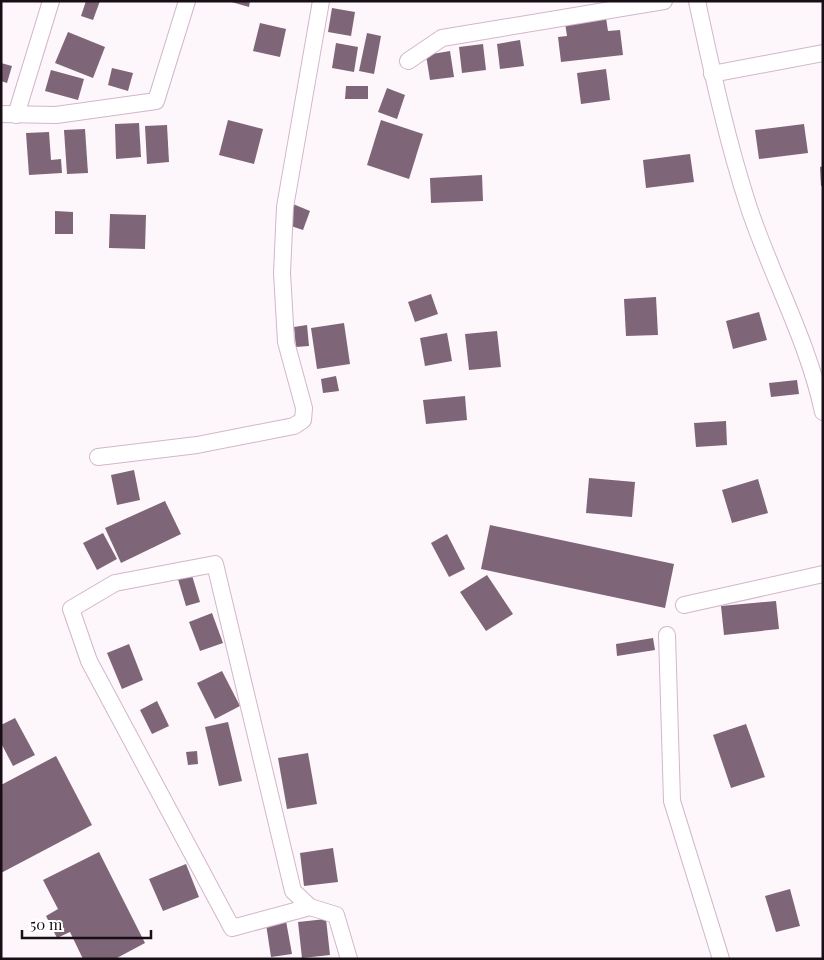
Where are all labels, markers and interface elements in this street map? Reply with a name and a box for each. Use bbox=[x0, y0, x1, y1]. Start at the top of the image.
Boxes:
scale bar bbox=[22, 908, 151, 940]
text: 50 m bbox=[30, 914, 63, 934]

